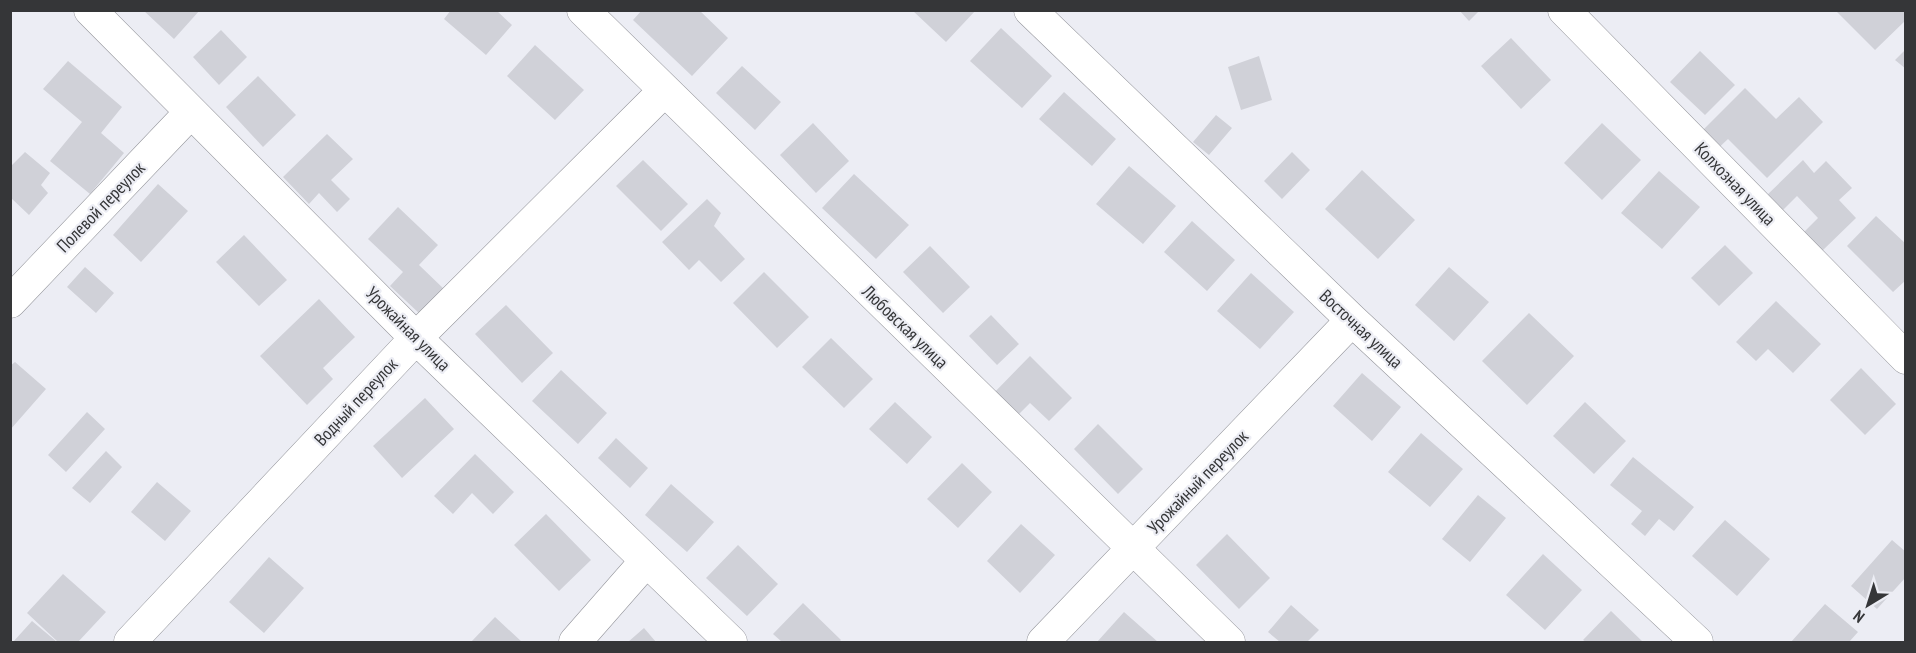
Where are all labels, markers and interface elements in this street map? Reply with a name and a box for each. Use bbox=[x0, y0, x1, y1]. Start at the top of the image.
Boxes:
street label: Колхозная улица bbox=[1690, 137, 1781, 230]
street label: Полевой переулок bbox=[52, 156, 150, 257]
street label: Любовская улица bbox=[857, 279, 953, 373]
street label: Урожайная улица bbox=[361, 282, 455, 376]
street label: Восточная улица bbox=[1315, 284, 1408, 373]
street label: Водный переулок bbox=[309, 353, 402, 451]
street label: Урожайный переулок bbox=[1142, 425, 1253, 538]
north arrow bbox=[1838, 575, 1898, 635]
text: N bbox=[1849, 606, 1868, 627]

